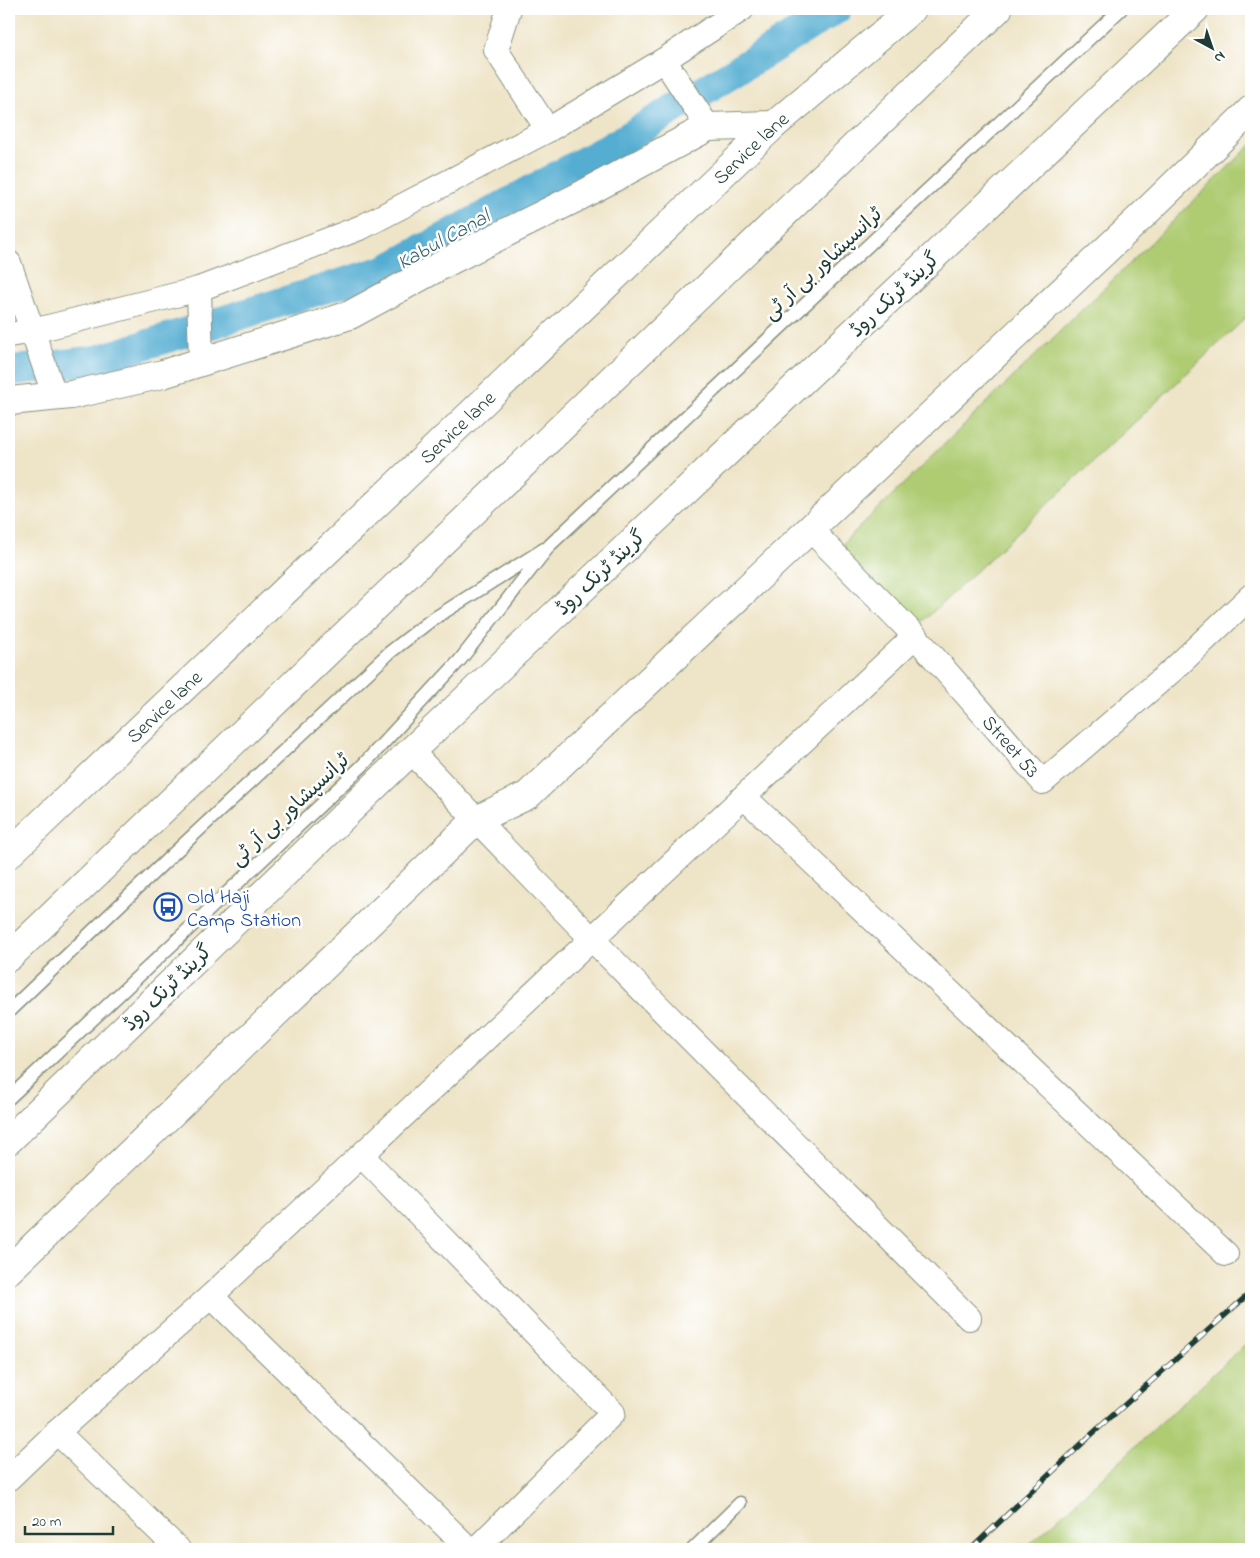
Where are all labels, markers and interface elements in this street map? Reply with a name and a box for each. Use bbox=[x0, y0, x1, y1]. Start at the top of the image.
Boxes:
north arrow bbox=[1188, 22, 1238, 72]
text: N bbox=[1209, 46, 1230, 68]
street label: Service lane bbox=[708, 106, 796, 193]
street label: ٹرانسپشاور بی آر ٹی bbox=[757, 201, 891, 328]
water label: Kabul Canal bbox=[392, 202, 498, 278]
street label: گرینڈ ٹرنک روڈ bbox=[844, 246, 947, 345]
street label: Service lane bbox=[414, 385, 503, 472]
street label: گرینڈ ٹرنک روڈ bbox=[550, 524, 653, 623]
street label: Service lane bbox=[121, 665, 210, 752]
street label: Street 53 bbox=[974, 710, 1045, 785]
street label: ٹرانسپشاور بی آر ٹی bbox=[224, 747, 358, 874]
place label: Old Haji Camp Station bbox=[187, 884, 301, 936]
bus stop icon: Old Haji Camp Station bbox=[153, 892, 183, 922]
street label: گرینڈ ٹرنک روڈ bbox=[118, 939, 220, 1039]
scale bar bbox=[25, 1503, 112, 1535]
text: 20 m bbox=[32, 1511, 62, 1533]

